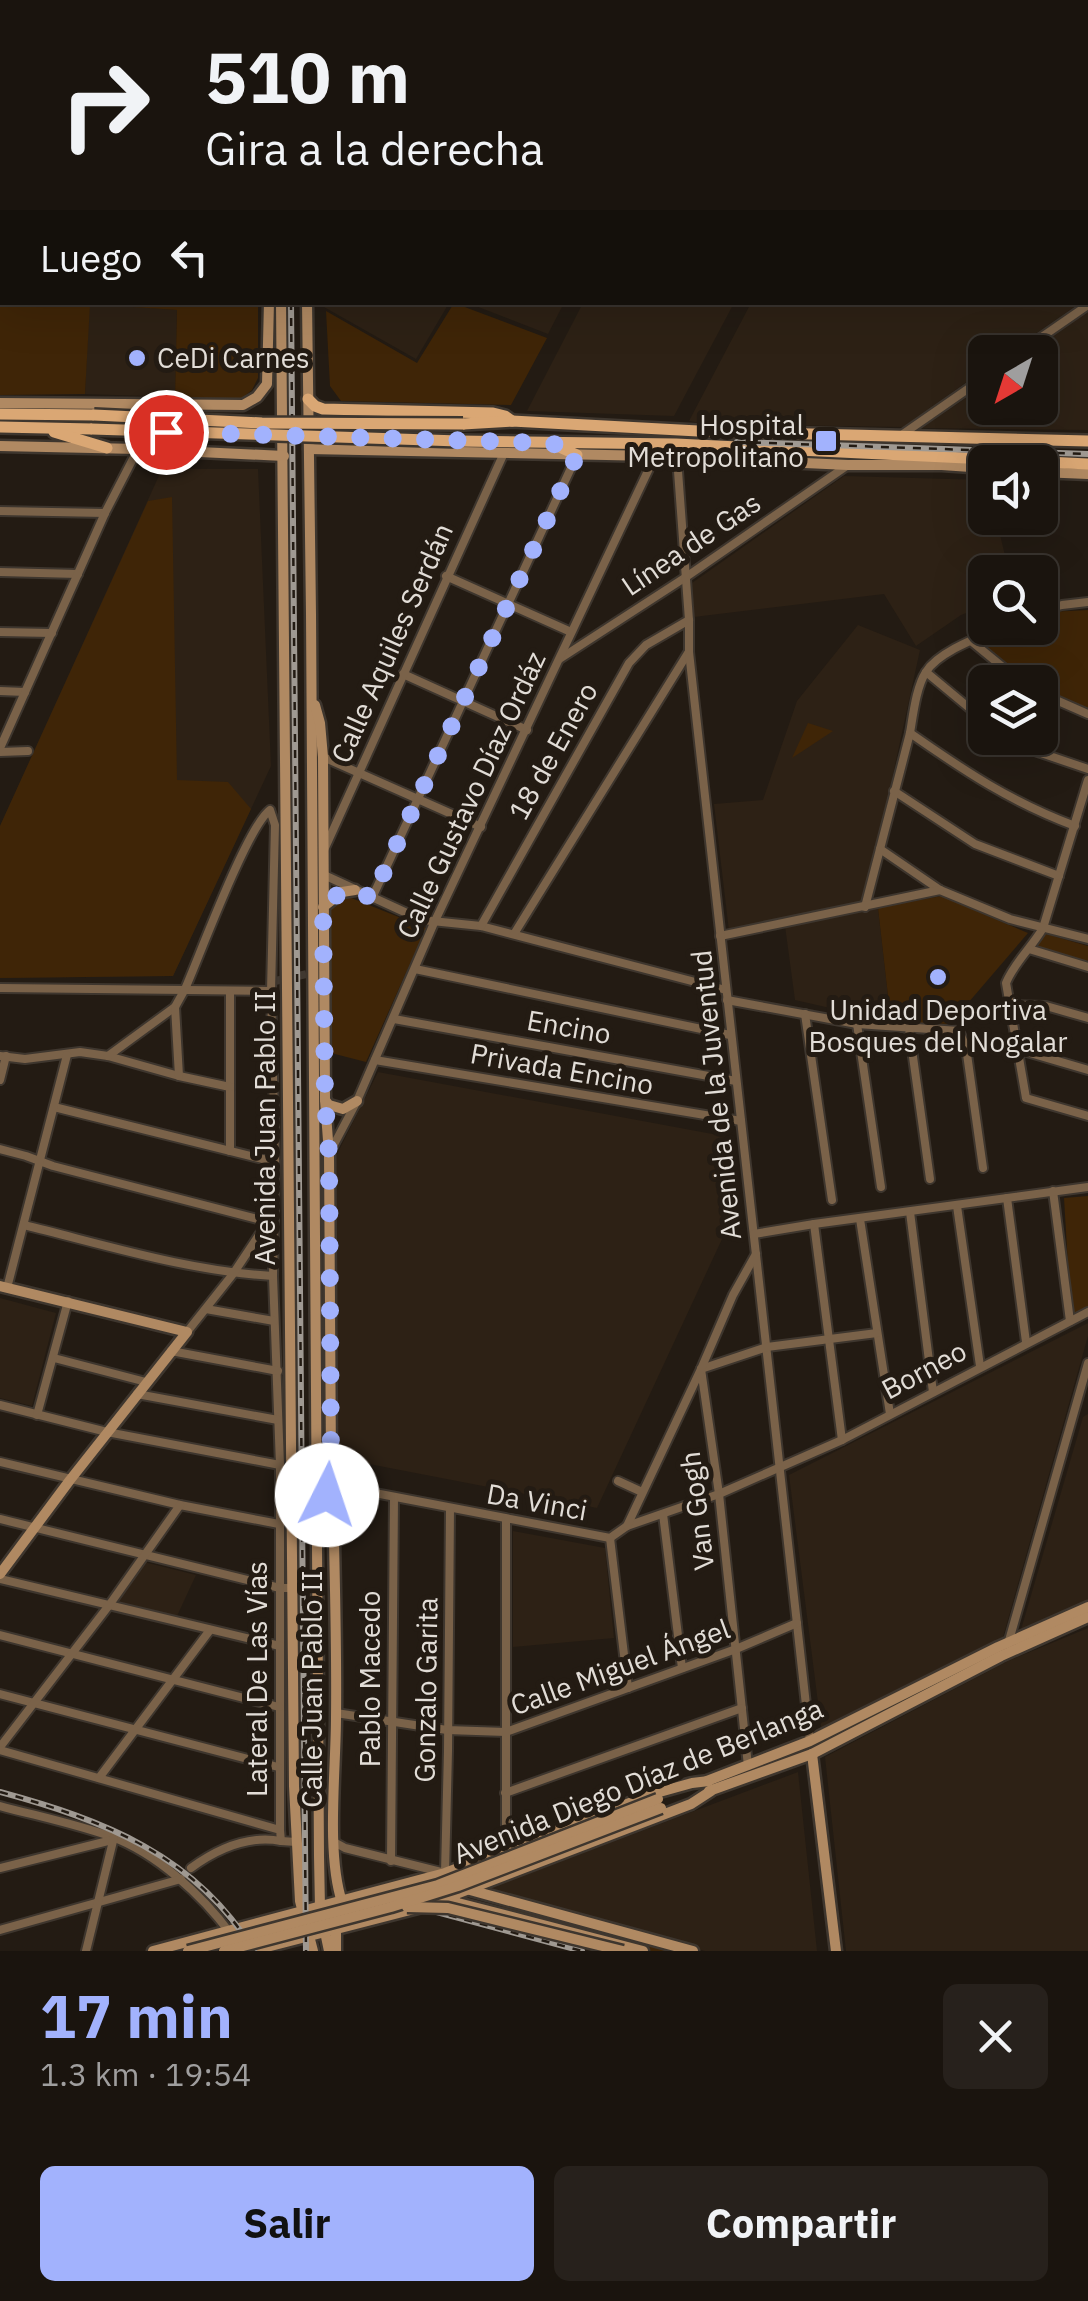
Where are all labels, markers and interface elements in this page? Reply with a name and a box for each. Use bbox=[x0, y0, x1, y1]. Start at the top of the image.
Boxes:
text: 510 m bbox=[205, 31, 410, 122]
icon: right bbox=[40, 40, 170, 170]
text: Gira a la derecha bbox=[205, 119, 544, 177]
icon: left bbox=[162, 230, 217, 285]
text: Luego bbox=[40, 233, 142, 282]
north arrow bbox=[968, 335, 1058, 425]
map controls bbox=[968, 335, 1058, 755]
place label: CeDi Carnes bbox=[157, 339, 310, 376]
marker: CeDi Carnes bbox=[126, 347, 148, 369]
pin bbox=[124, 390, 209, 475]
icon: arrive bbox=[139, 405, 194, 460]
place label: Hospital Metropolitano bbox=[627, 406, 804, 475]
marker: Hospital Metropolitano bbox=[813, 428, 839, 454]
button: sound bbox=[968, 445, 1058, 535]
street label: Línea de Gas bbox=[614, 483, 767, 604]
street label: Calle Aquiles Serdán bbox=[322, 517, 461, 768]
button: search bbox=[968, 555, 1058, 645]
street label: Calle Gustavo Díaz Ordáz bbox=[388, 645, 553, 944]
button: layers bbox=[968, 665, 1058, 755]
street label: 18 de Enero bbox=[500, 675, 606, 826]
street label: Avenida de la Juventud bbox=[682, 948, 749, 1242]
marker: Unidad Deportiva Bosques del Nogalar bbox=[927, 966, 949, 988]
street label: Avenida Juan Pablo II bbox=[246, 991, 283, 1265]
place label: Unidad Deportiva Bosques del Nogalar bbox=[808, 991, 1068, 1060]
street label: Encino bbox=[524, 1001, 614, 1052]
street label: Privada Encino bbox=[468, 1034, 656, 1103]
street label: Borneo bbox=[875, 1332, 973, 1407]
position arrow bbox=[275, 1443, 379, 1547]
street label: Van Gogh bbox=[671, 1449, 722, 1573]
street label: Da Vinci bbox=[484, 1474, 590, 1529]
street label: Lateral De Las Vías bbox=[238, 1561, 275, 1797]
street label: Calle Juan Pablo II bbox=[293, 1570, 330, 1808]
street label: Pablo Macedo bbox=[351, 1591, 388, 1767]
street label: Gonzalo Garita bbox=[405, 1597, 446, 1783]
street label: Calle Miguel Ángel bbox=[505, 1610, 735, 1723]
street label: Avenida Diego Díaz de Berlanga bbox=[447, 1689, 828, 1872]
text: 17 min bbox=[40, 1976, 233, 2055]
button: close bbox=[943, 1984, 1048, 2089]
text: 1.3 km · 19:54 bbox=[40, 2053, 251, 2095]
button: Salir bbox=[40, 2166, 534, 2281]
button: Compartir bbox=[554, 2166, 1048, 2281]

